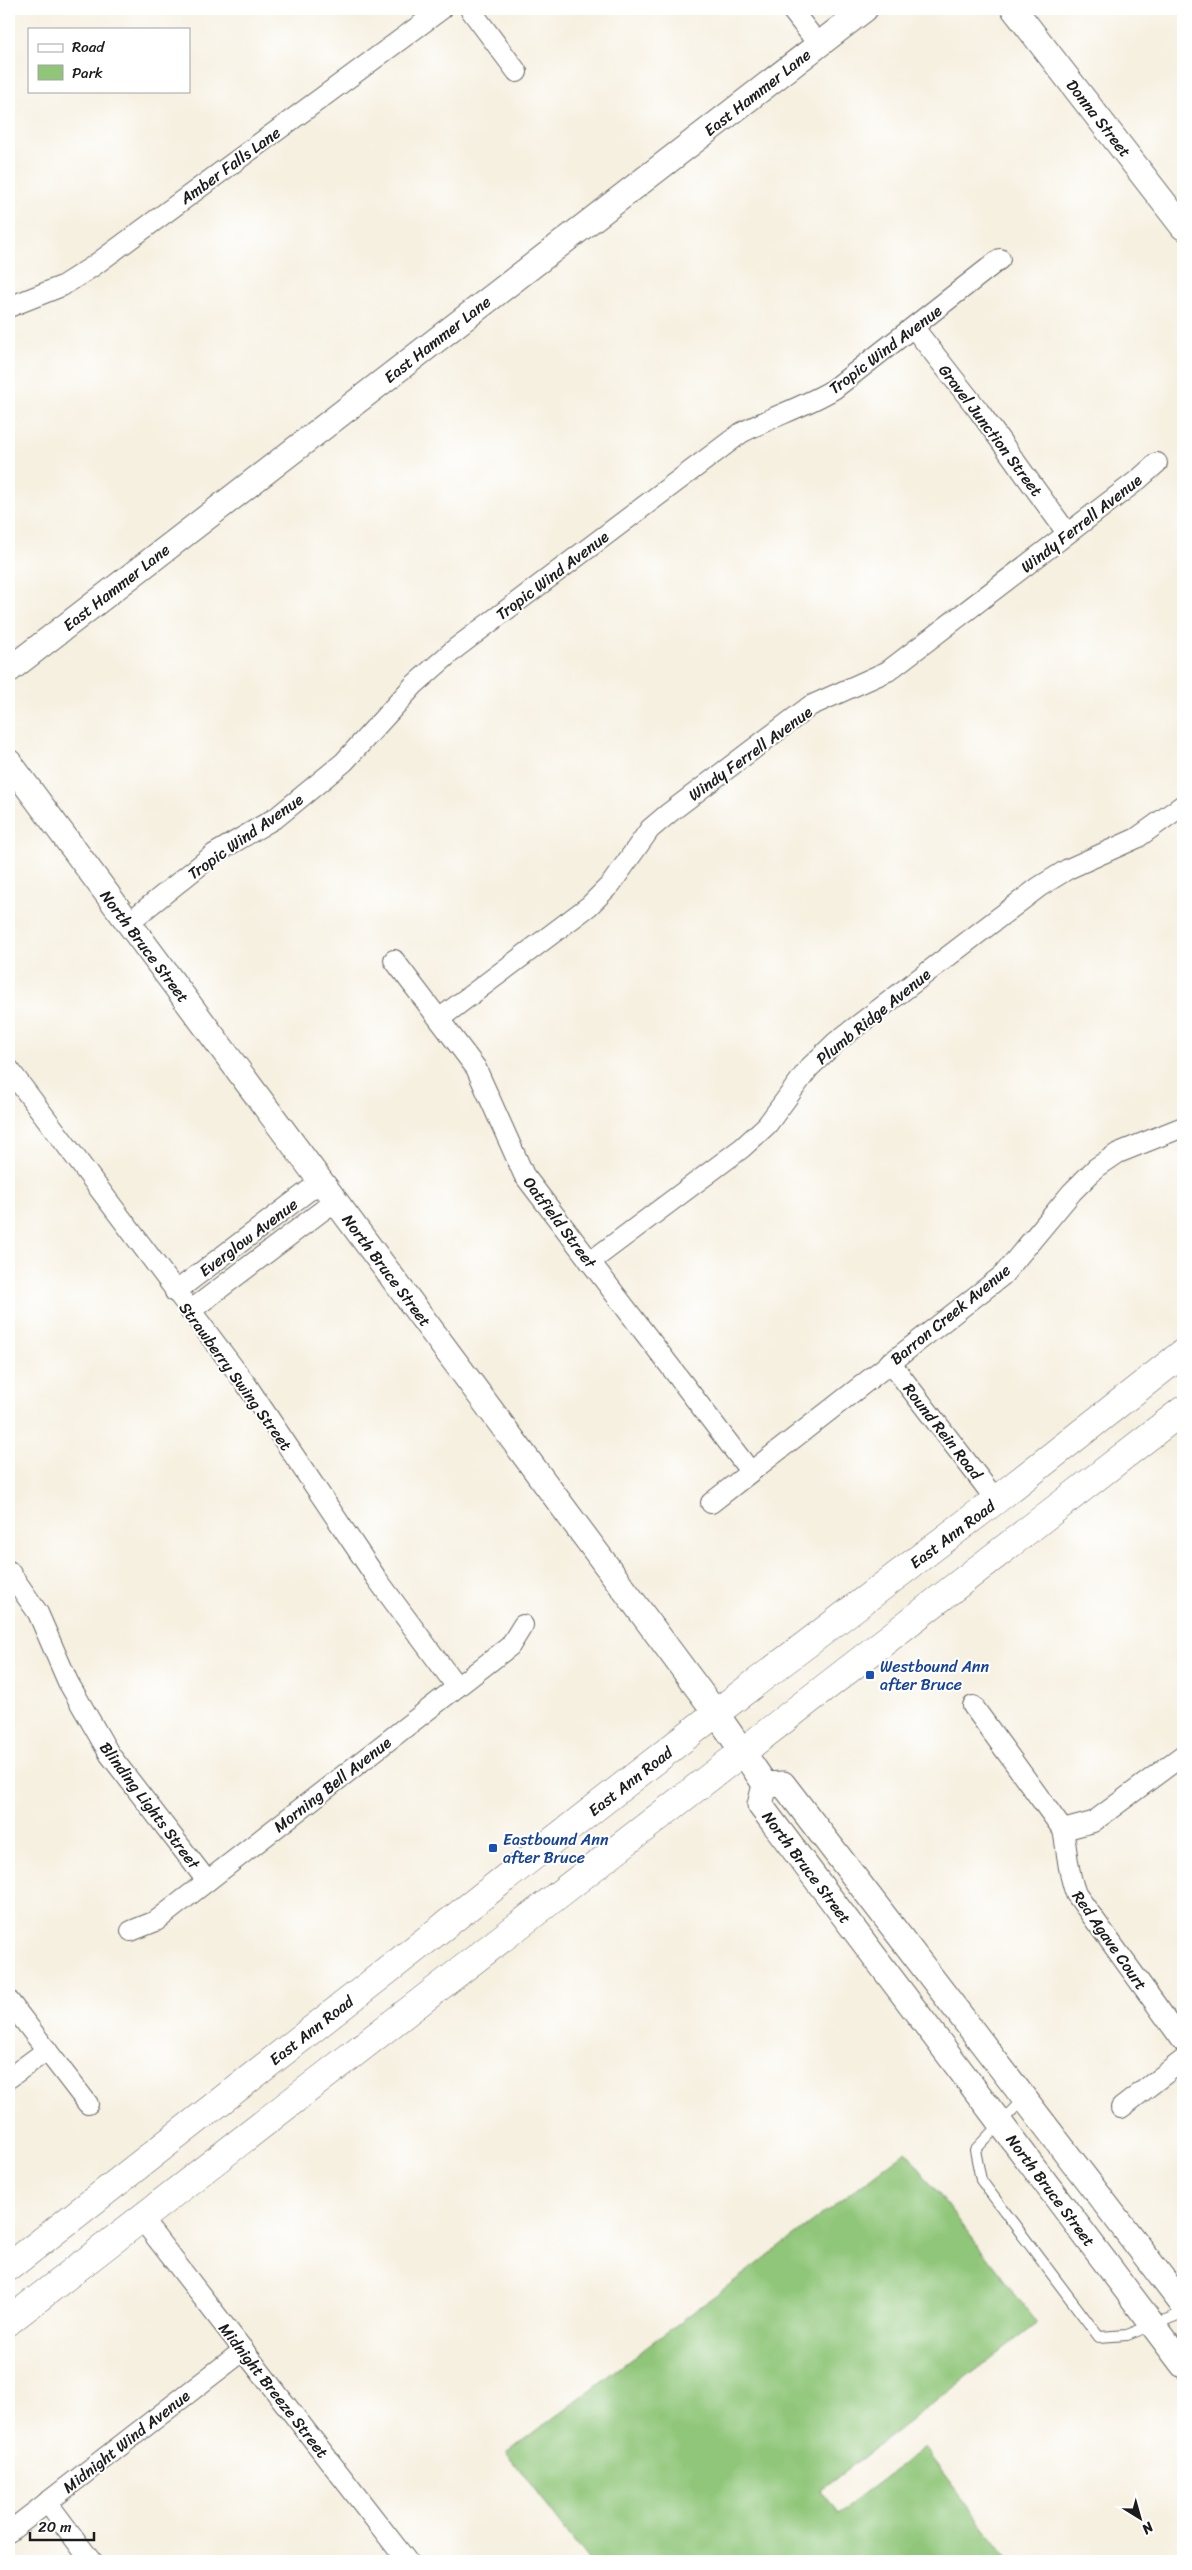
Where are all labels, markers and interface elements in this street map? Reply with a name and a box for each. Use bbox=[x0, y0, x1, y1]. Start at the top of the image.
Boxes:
legend bbox=[28, 28, 190, 92]
text: Road bbox=[72, 34, 105, 60]
street label: East Hammer Lane bbox=[697, 41, 818, 144]
text: Park bbox=[72, 60, 103, 86]
street label: Donna Street bbox=[1059, 73, 1139, 164]
street label: Amber Falls Lane bbox=[173, 119, 287, 213]
street label: East Hammer Lane bbox=[377, 288, 498, 391]
street label: Tropic Wind Avenue bbox=[822, 297, 949, 402]
street label: Gravel Junction Street bbox=[931, 358, 1050, 503]
street label: Windy Ferrell Avenue bbox=[1014, 466, 1149, 580]
street label: Tropic Wind Avenue bbox=[489, 523, 616, 628]
street label: East Hammer Lane bbox=[56, 536, 177, 639]
street label: Windy Ferrell Avenue bbox=[682, 698, 819, 809]
street label: Tropic Wind Avenue bbox=[181, 785, 310, 887]
street label: North Bruce Street bbox=[92, 883, 197, 1009]
street label: Plumb Ridge Avenue bbox=[809, 960, 938, 1072]
street label: Oatfield Street bbox=[515, 1170, 604, 1275]
street label: Everglow Avenue bbox=[192, 1190, 304, 1285]
street label: North Bruce Street bbox=[334, 1207, 439, 1333]
street label: Barron Creek Avenue bbox=[883, 1256, 1017, 1373]
street label: Strawberry Swing Street bbox=[171, 1295, 300, 1457]
street label: Round Rein Road bbox=[895, 1376, 991, 1487]
street label: East Ann Road bbox=[903, 1491, 1003, 1577]
place label: Westbound Ann after Bruce bbox=[880, 1652, 990, 1699]
marker: Westbound Ann after Bruce bbox=[864, 1669, 876, 1681]
street label: Morning Bell Avenue bbox=[267, 1729, 398, 1840]
street label: Blinding Lights Street bbox=[92, 1735, 208, 1876]
street label: East Ann Road bbox=[581, 1738, 680, 1824]
street label: North Bruce Street bbox=[754, 1804, 859, 1930]
place label: Eastbound Ann after Bruce bbox=[503, 1825, 609, 1872]
marker: Eastbound Ann after Bruce bbox=[487, 1842, 499, 1854]
street label: Red Agave Court bbox=[1064, 1884, 1155, 1996]
street label: East Ann Road bbox=[262, 1987, 361, 2073]
street label: North Bruce Street bbox=[998, 2127, 1103, 2253]
street label: Midnight Breeze Street bbox=[211, 2316, 336, 2465]
street label: Midnight Wind Avenue bbox=[56, 2382, 197, 2501]
north arrow bbox=[1114, 2492, 1164, 2542]
scale bar bbox=[30, 2510, 94, 2542]
text: 20 m bbox=[38, 2514, 72, 2540]
text: N bbox=[1136, 2514, 1160, 2541]

